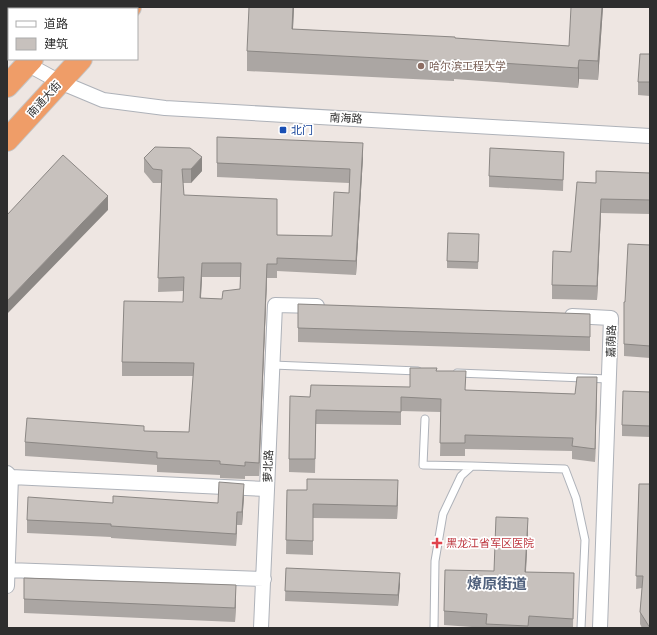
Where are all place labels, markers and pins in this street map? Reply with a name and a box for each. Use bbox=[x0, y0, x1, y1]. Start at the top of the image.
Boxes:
place label: 哈尔滨工程大学 bbox=[429, 60, 506, 72]
marker: 哈尔滨工程大学 bbox=[416, 61, 426, 71]
place label: 北门 bbox=[291, 124, 313, 136]
marker: 北门 bbox=[278, 125, 288, 135]
marker: 黑龙江省军区医院 bbox=[431, 537, 443, 549]
place label: 黑龙江省军区医院 bbox=[446, 537, 534, 549]

